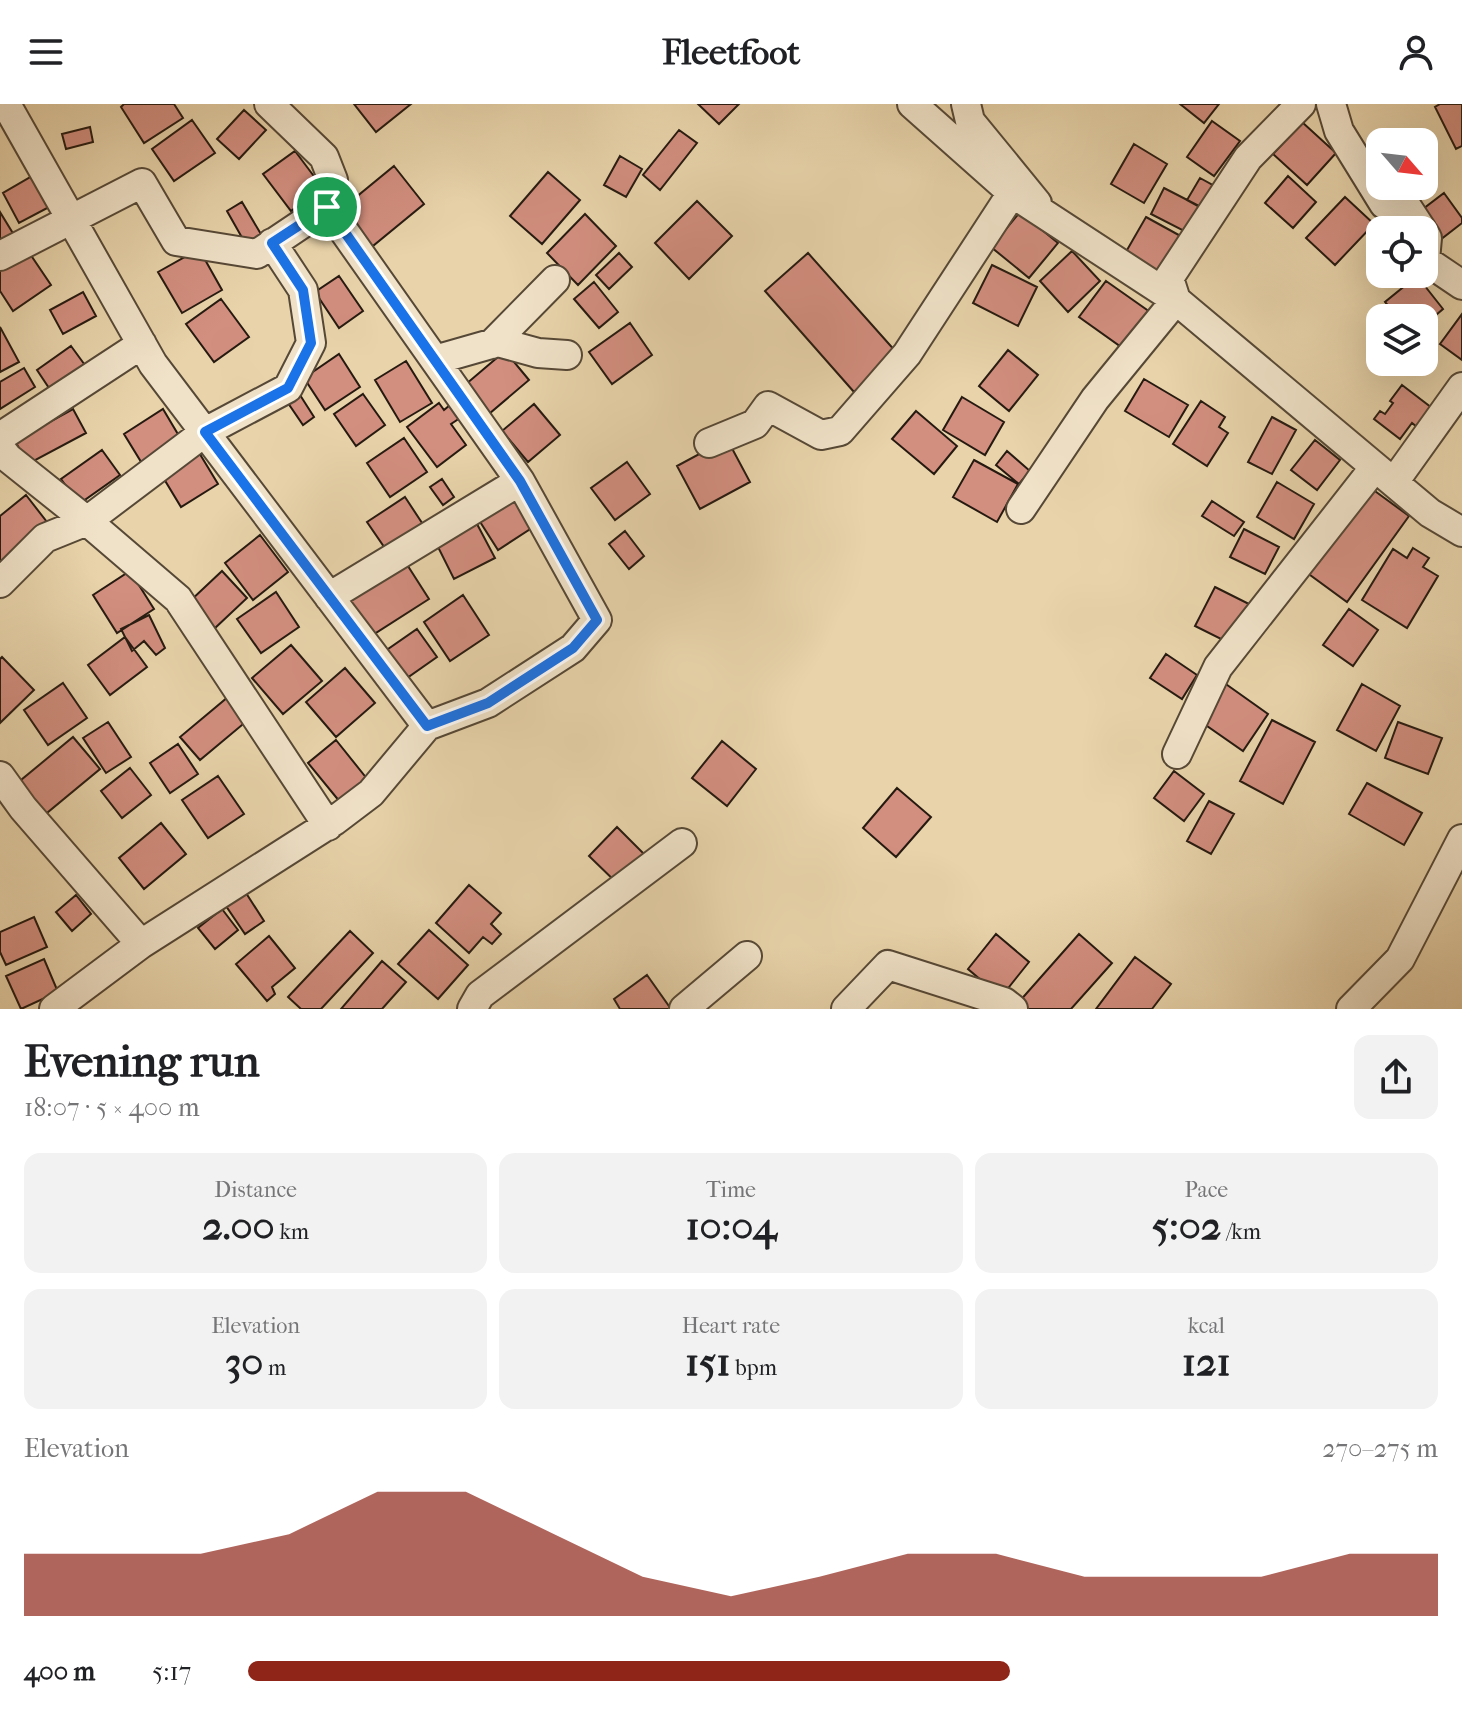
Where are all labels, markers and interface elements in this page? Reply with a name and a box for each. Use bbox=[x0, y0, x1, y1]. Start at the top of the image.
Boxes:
icon: menu bbox=[24, 30, 68, 74]
icon: person bbox=[1394, 30, 1438, 74]
text: Fleetfoot bbox=[662, 31, 800, 73]
north arrow bbox=[1366, 128, 1438, 200]
map controls bbox=[1366, 128, 1438, 376]
pin bbox=[293, 173, 361, 241]
icon: arrive bbox=[305, 185, 349, 229]
button: locate bbox=[1366, 216, 1438, 288]
button: layers bbox=[1366, 304, 1438, 376]
button: share bbox=[1354, 1035, 1438, 1119]
text: Evening run bbox=[24, 1036, 259, 1087]
text: 18:07 · 5 × 400 m bbox=[24, 1092, 200, 1123]
text: Distance bbox=[214, 1177, 297, 1203]
text: Time bbox=[706, 1177, 756, 1203]
text: Pace bbox=[1184, 1177, 1228, 1203]
text: 2.00 bbox=[202, 1203, 275, 1249]
text: 10:04 bbox=[685, 1203, 777, 1249]
text: 5:02 bbox=[1152, 1203, 1221, 1249]
text: km bbox=[275, 1219, 309, 1245]
text: /km bbox=[1221, 1219, 1261, 1245]
text: Elevation bbox=[211, 1313, 300, 1339]
text: Heart rate bbox=[682, 1313, 780, 1339]
text: kcal bbox=[1188, 1313, 1225, 1339]
text: 30 bbox=[225, 1339, 263, 1385]
text: 151 bbox=[685, 1339, 731, 1385]
text: 121 bbox=[1182, 1339, 1231, 1385]
text: m bbox=[263, 1355, 286, 1381]
text: bpm bbox=[731, 1355, 777, 1381]
text: Elevation bbox=[24, 1433, 129, 1464]
text: 270–275 m bbox=[1322, 1433, 1438, 1464]
text: 400 m bbox=[24, 1656, 95, 1687]
text: 5:17 bbox=[152, 1656, 191, 1687]

